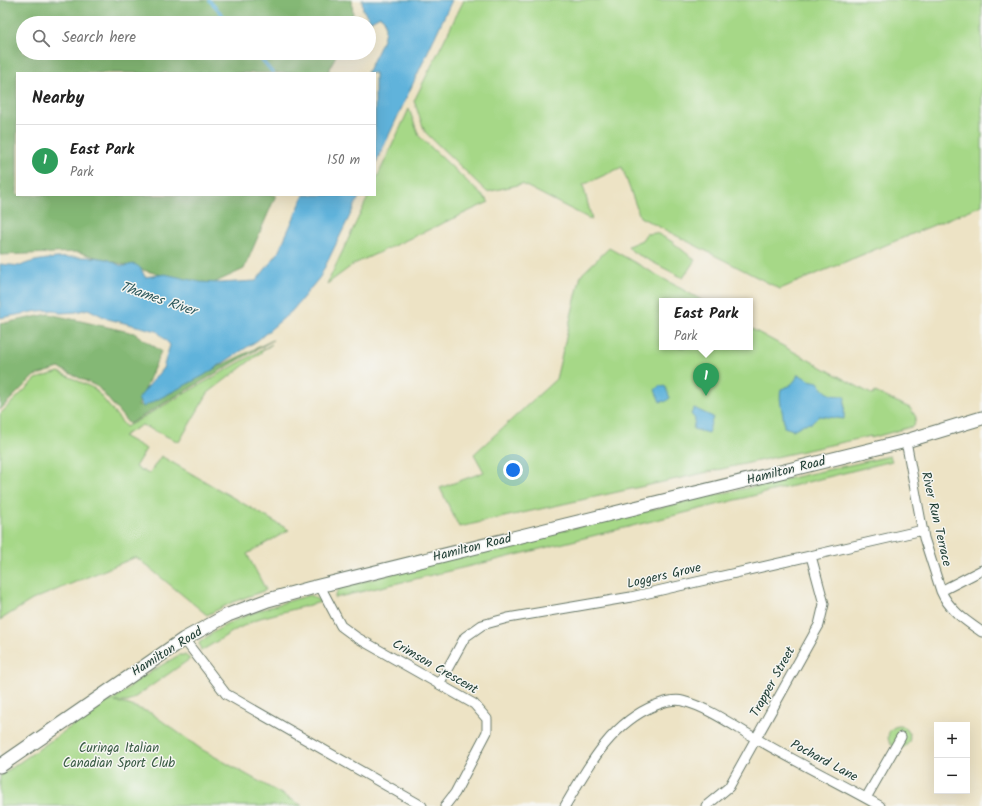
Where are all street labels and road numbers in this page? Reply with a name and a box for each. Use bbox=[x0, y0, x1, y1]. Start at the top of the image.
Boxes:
street label: Hamilton Road bbox=[744, 451, 828, 491]
street label: River Run Terrace bbox=[915, 470, 957, 569]
street label: Hamilton Road bbox=[430, 528, 514, 568]
street label: Loggers Grove bbox=[625, 557, 703, 595]
street label: Hamilton Road bbox=[127, 621, 207, 682]
street label: Crimson Crescent bbox=[388, 634, 483, 701]
street label: Trapper Street bbox=[745, 642, 802, 721]
street label: Pochard Lane bbox=[786, 734, 862, 788]

